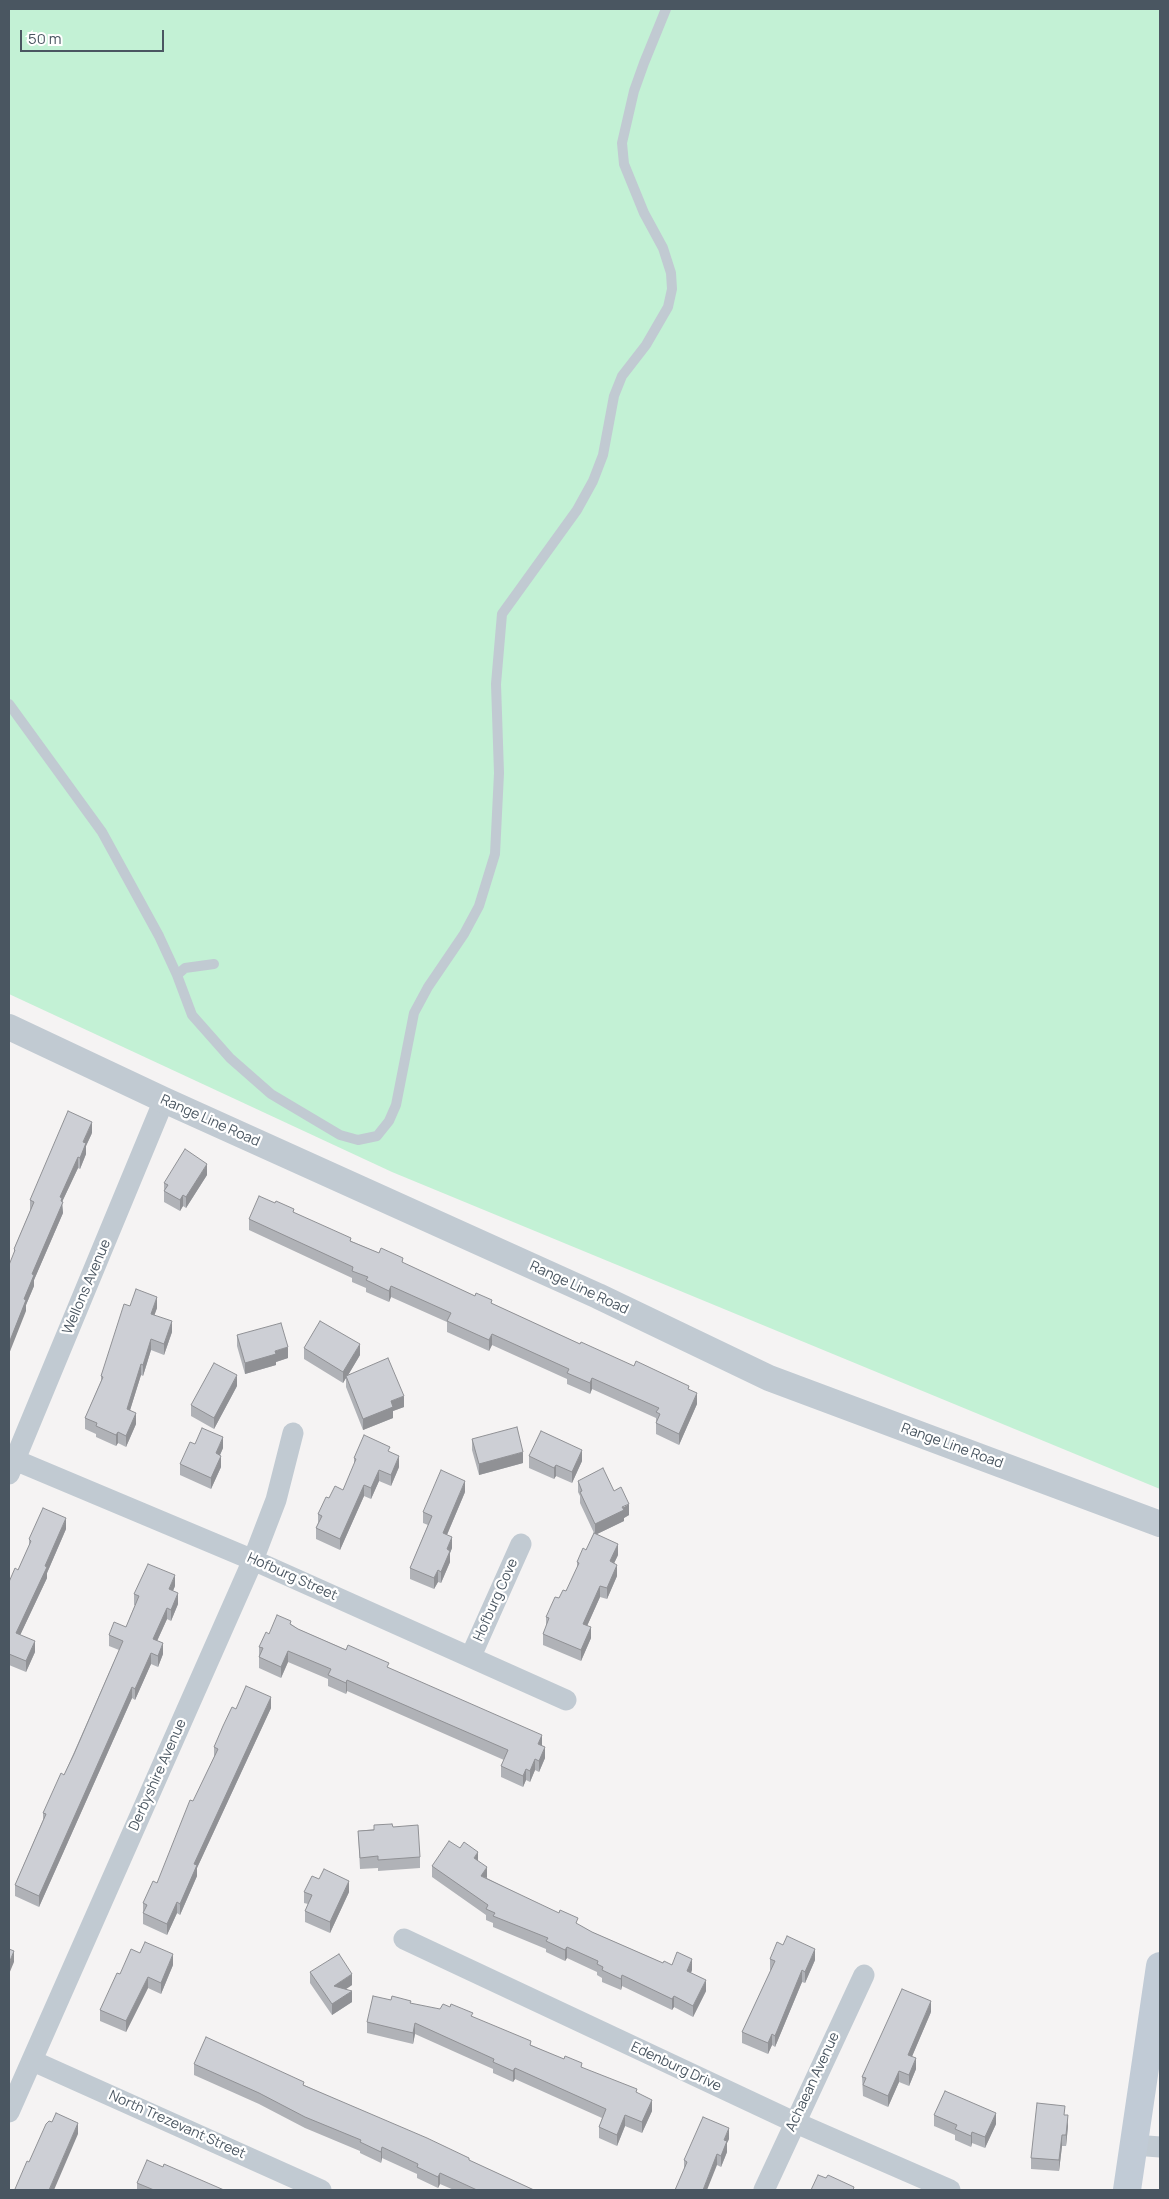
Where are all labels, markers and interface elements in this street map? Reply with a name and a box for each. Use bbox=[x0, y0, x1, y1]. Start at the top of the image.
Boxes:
scale bar bbox=[22, 20, 166, 52]
text: 50 m bbox=[28, 28, 62, 49]
street label: Range Line Road bbox=[158, 1092, 262, 1150]
street label: Wellons Avenue bbox=[59, 1237, 115, 1337]
street label: Range Line Road bbox=[527, 1258, 631, 1318]
street label: Range Line Road bbox=[899, 1420, 1005, 1472]
street label: Hofburg Street bbox=[244, 1550, 340, 1604]
street label: Hofburg Cove bbox=[470, 1556, 522, 1644]
street label: Derbyshire Avenue bbox=[126, 1716, 190, 1834]
street label: Achaean Avenue bbox=[783, 2030, 843, 2134]
street label: Edenburg Drive bbox=[628, 2039, 724, 2095]
street label: North Trezevant Street bbox=[106, 2087, 248, 2163]

